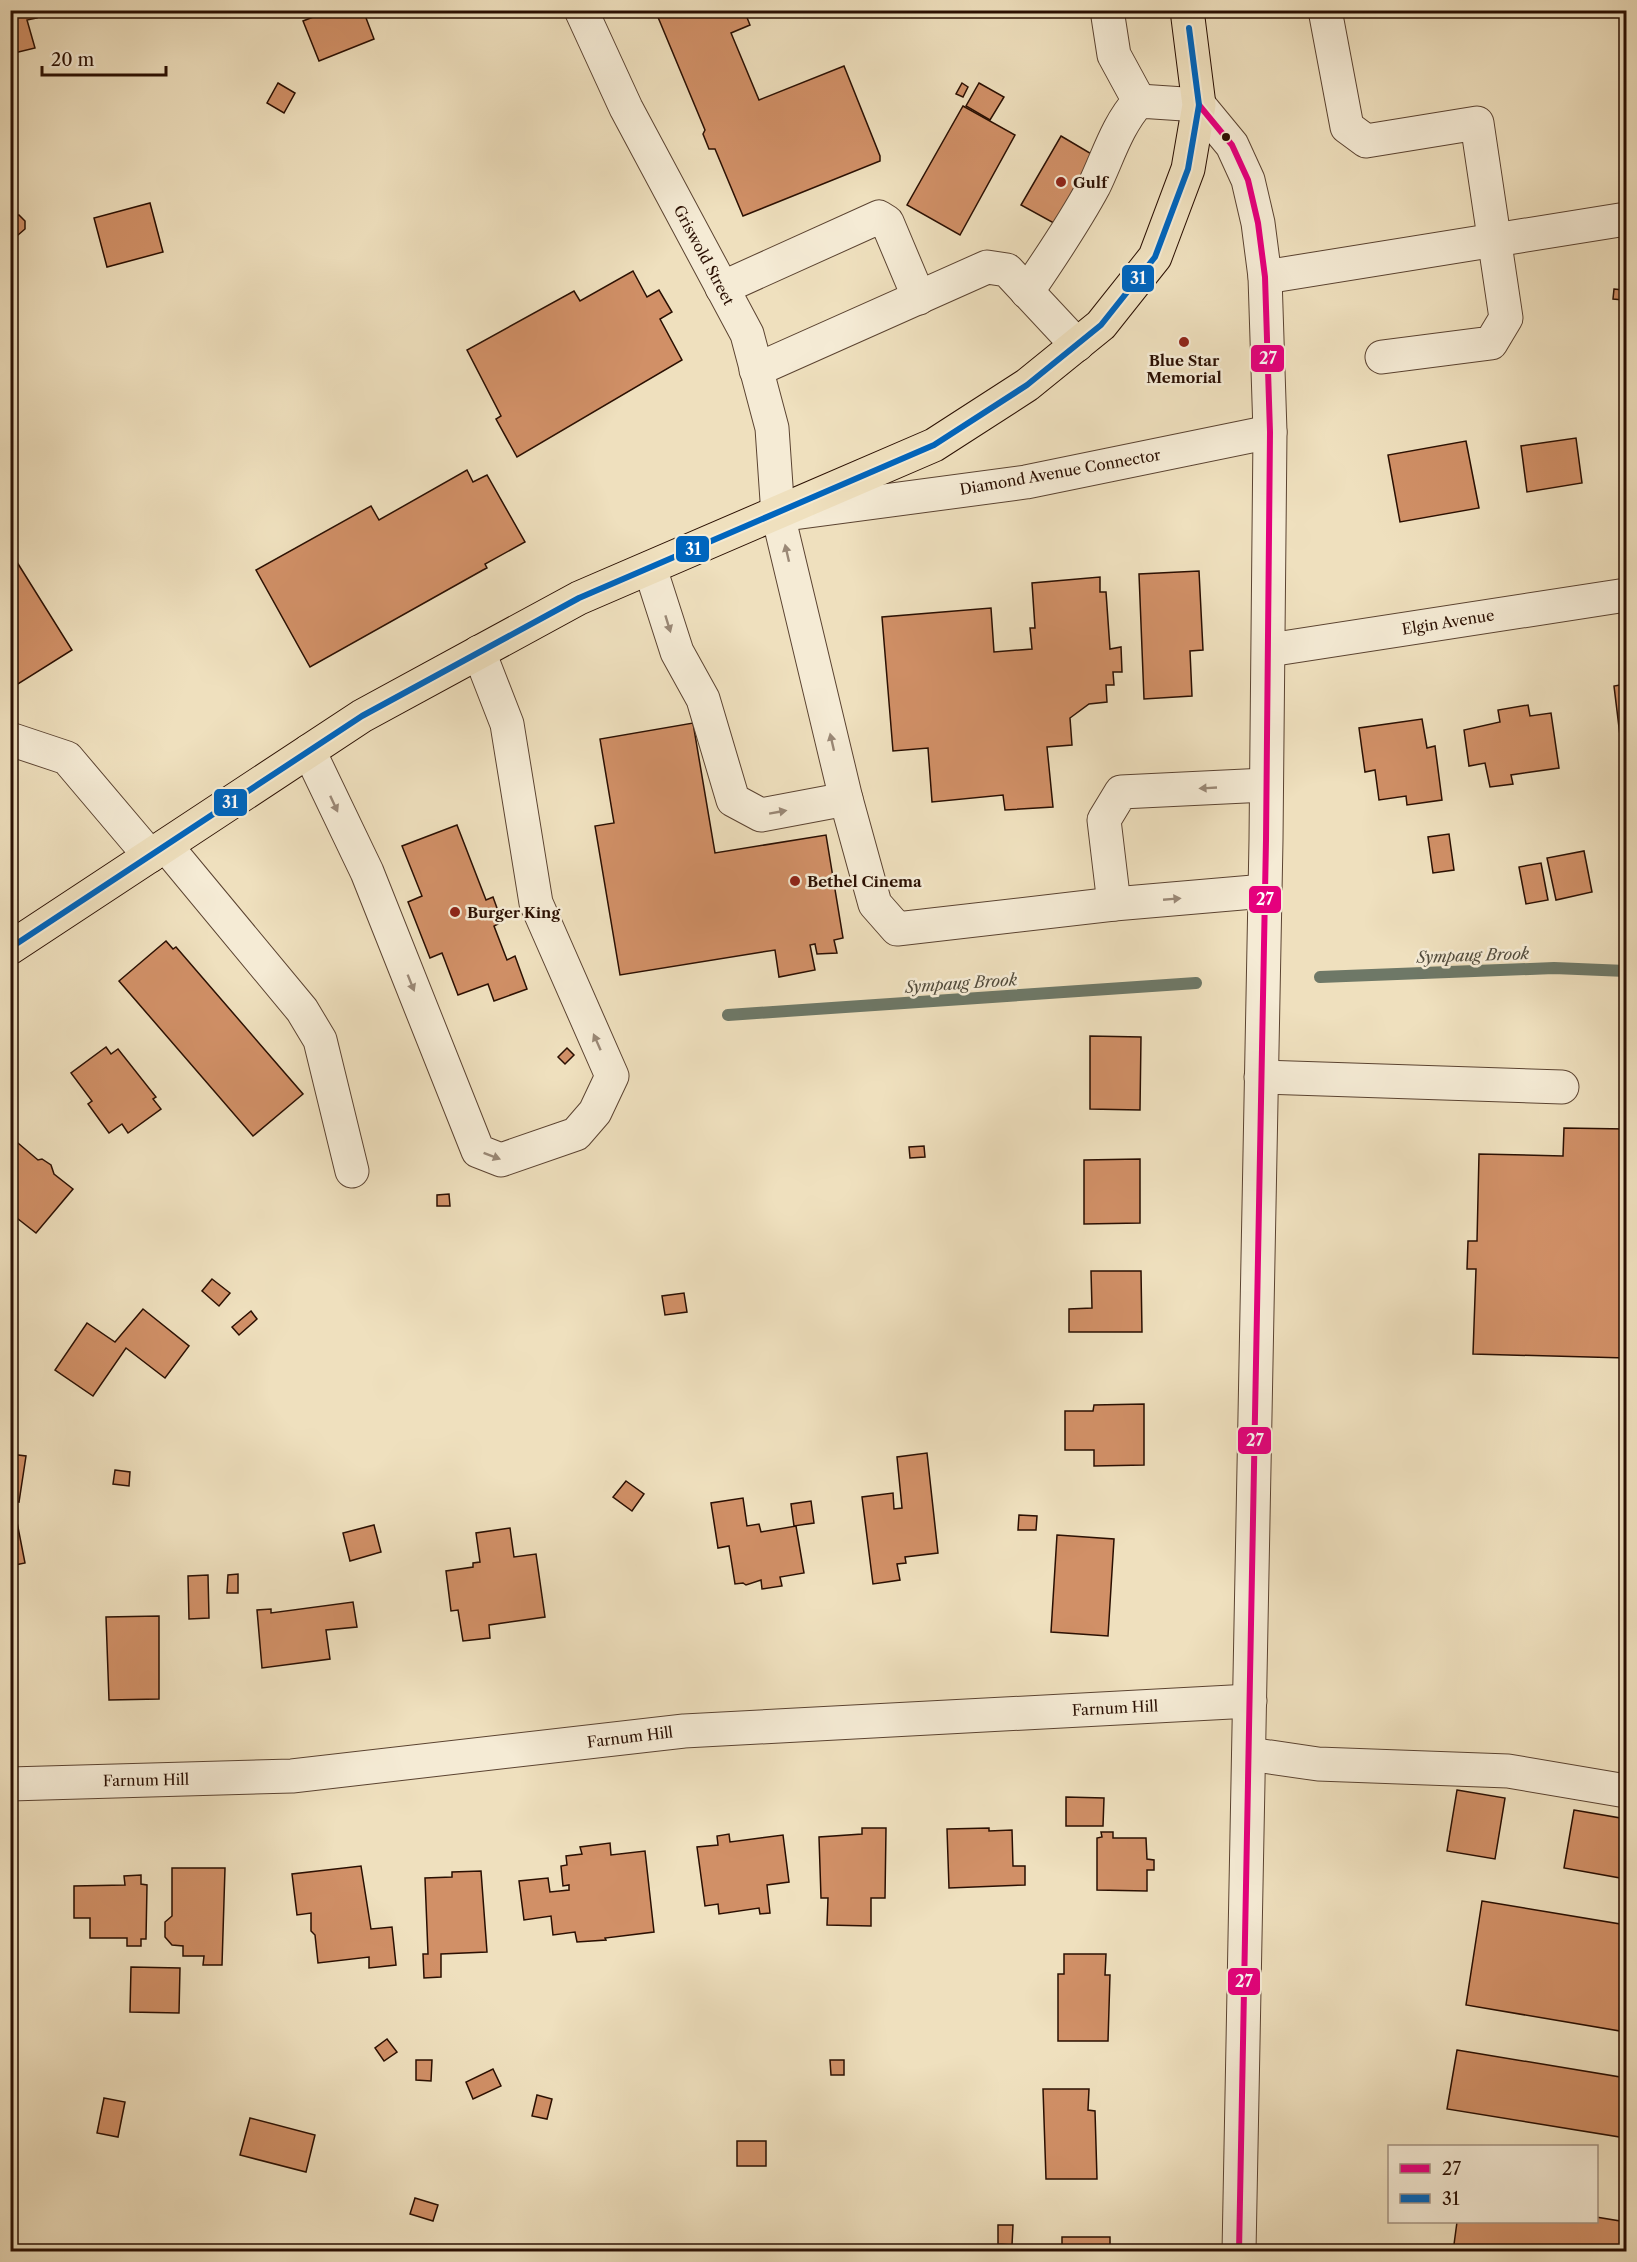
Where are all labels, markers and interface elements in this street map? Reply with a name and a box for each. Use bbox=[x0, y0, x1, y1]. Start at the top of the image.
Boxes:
scale bar bbox=[42, 39, 166, 77]
text: 20 m bbox=[51, 49, 95, 71]
unlabelled marker bbox=[1220, 131, 1232, 143]
place label: Gulf bbox=[1073, 173, 1110, 192]
marker: Gulf bbox=[1054, 175, 1068, 189]
street label: Griswold Street bbox=[670, 202, 739, 309]
line badge: 31 bbox=[1121, 264, 1155, 293]
text: 31 bbox=[1130, 268, 1147, 288]
marker: Blue Star Memorial bbox=[1177, 335, 1191, 349]
line badge: 27 bbox=[1250, 344, 1285, 373]
text: 27 bbox=[1259, 348, 1278, 368]
place label: Blue Star Memorial bbox=[1146, 351, 1222, 387]
street label: Diamond Avenue Connector bbox=[958, 445, 1163, 499]
line badge: 31 bbox=[675, 535, 710, 563]
text: 31 bbox=[685, 539, 702, 559]
one-way arrow bbox=[781, 543, 791, 562]
street label: Elgin Avenue bbox=[1400, 605, 1496, 639]
one-way arrow bbox=[664, 615, 673, 633]
one-way arrow bbox=[827, 733, 836, 752]
one-way arrow bbox=[1198, 783, 1217, 792]
line badge: 31 bbox=[213, 788, 248, 817]
text: 31 bbox=[222, 792, 239, 812]
one-way arrow bbox=[330, 795, 339, 812]
one-way arrow bbox=[768, 807, 787, 816]
place label: Bethel Cinema bbox=[807, 872, 922, 891]
marker: Bethel Cinema bbox=[788, 874, 802, 888]
line badge: 27 bbox=[1248, 885, 1282, 914]
text: 27 bbox=[1256, 889, 1275, 909]
one-way arrow bbox=[1163, 894, 1182, 904]
place label: Burger King bbox=[467, 903, 560, 922]
marker: Burger King bbox=[448, 905, 462, 919]
water label: Sympaug Brook bbox=[1416, 943, 1530, 967]
water label: Sympaug Brook bbox=[903, 969, 1018, 997]
one-way arrow bbox=[407, 974, 416, 992]
one-way arrow bbox=[592, 1033, 602, 1051]
one-way arrow bbox=[483, 1151, 501, 1161]
line badge: 27 bbox=[1237, 1426, 1272, 1455]
text: 27 bbox=[1246, 1430, 1265, 1450]
street label: Farnum Hill bbox=[1071, 1696, 1159, 1720]
street label: Farnum Hill bbox=[586, 1722, 675, 1752]
street label: Farnum Hill bbox=[103, 1770, 190, 1790]
line badge: 27 bbox=[1227, 1967, 1261, 1996]
text: 27 bbox=[1235, 1971, 1254, 1991]
legend bbox=[1388, 2145, 1598, 2223]
text: 27 bbox=[1442, 2158, 1461, 2180]
text: 31 bbox=[1442, 2188, 1460, 2210]

